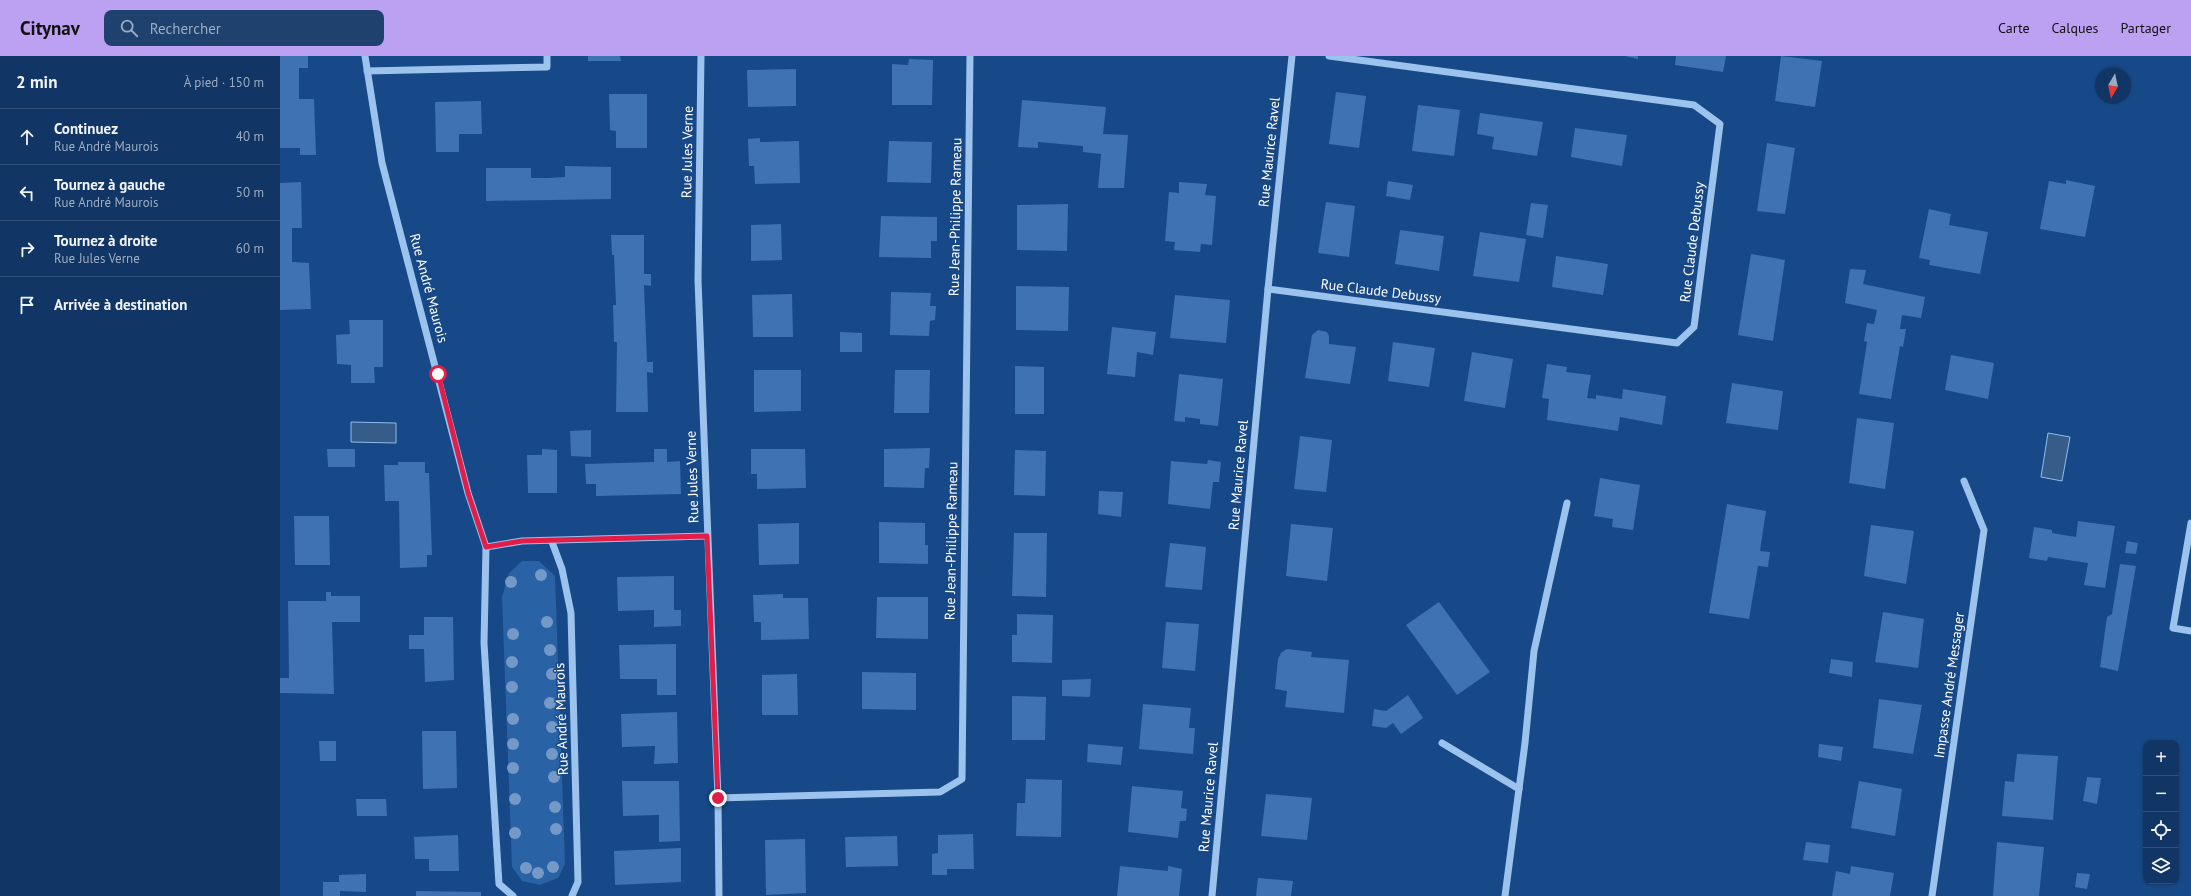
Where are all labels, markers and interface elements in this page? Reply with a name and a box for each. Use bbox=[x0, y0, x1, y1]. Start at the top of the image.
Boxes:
search box bbox=[104, 10, 384, 46]
text: Citynav bbox=[20, 16, 80, 40]
icon: search bbox=[118, 17, 140, 39]
text: Rechercher bbox=[150, 19, 221, 38]
text: Carte bbox=[1998, 19, 2030, 37]
text: Calques bbox=[2052, 19, 2098, 37]
text: Partager bbox=[2120, 19, 2171, 37]
north arrow bbox=[2095, 68, 2131, 104]
text: 2 min bbox=[16, 71, 57, 93]
text: À pied · 150 m bbox=[184, 74, 264, 91]
street label: Rue Maurice Ravel bbox=[1254, 96, 1284, 208]
street label: Rue Jules Verne bbox=[677, 106, 697, 198]
text: Continuez bbox=[54, 119, 118, 138]
icon: ahead bbox=[16, 126, 38, 148]
text: 40 m bbox=[236, 128, 264, 145]
text: Rue André Maurois bbox=[54, 138, 159, 155]
street label: Rue Jean-Philippe Rameau bbox=[945, 138, 965, 296]
text: Tournez à gauche bbox=[54, 175, 165, 194]
street label: Rue Claude Debussy bbox=[1676, 180, 1708, 303]
icon: left bbox=[16, 182, 38, 204]
text: 50 m bbox=[236, 184, 264, 201]
text: Rue André Maurois bbox=[54, 194, 159, 211]
text: Tournez à droite bbox=[54, 231, 157, 250]
street label: Rue André Maurois bbox=[406, 231, 452, 345]
icon: right bbox=[16, 238, 38, 260]
text: 60 m bbox=[236, 240, 264, 257]
text: Rue Jules Verne bbox=[54, 250, 140, 267]
street label: Rue Claude Debussy bbox=[1320, 275, 1443, 307]
icon: arrive bbox=[16, 294, 38, 316]
text: Arrivée à destination bbox=[54, 295, 187, 314]
route start bbox=[429, 365, 447, 383]
street label: Rue Maurice Ravel bbox=[1224, 419, 1252, 531]
street label: Rue Jules Verne bbox=[681, 431, 703, 523]
street label: Rue Jean-Philippe Rameau bbox=[941, 462, 961, 620]
street label: Impasse André Messager bbox=[1930, 611, 1968, 759]
street label: Rue André Maurois bbox=[550, 662, 572, 776]
map controls bbox=[2143, 740, 2179, 884]
button: + bbox=[2143, 740, 2179, 776]
street label: Rue Maurice Ravel bbox=[1194, 741, 1222, 853]
button: − bbox=[2143, 776, 2179, 812]
route end bbox=[709, 789, 727, 807]
button: locate bbox=[2143, 812, 2179, 848]
button: layers bbox=[2143, 848, 2179, 884]

